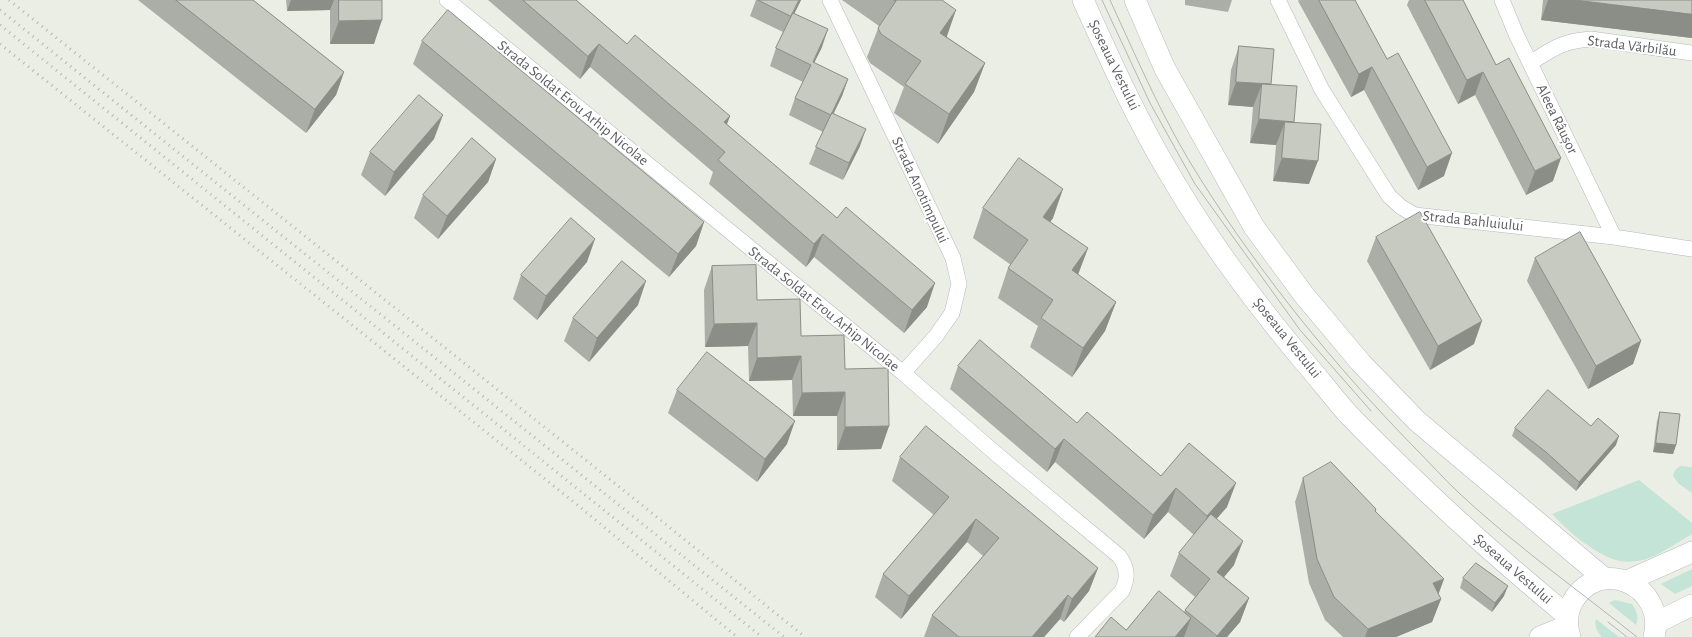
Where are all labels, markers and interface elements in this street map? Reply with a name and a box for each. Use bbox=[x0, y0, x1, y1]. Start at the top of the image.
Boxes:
street label: Șoseaua Vestului bbox=[1084, 17, 1144, 113]
street label: Strada Vărbilău bbox=[1586, 32, 1678, 60]
street label: Strada Soldat Erou Arhip Nicolae bbox=[494, 36, 652, 170]
street label: Aleea Râușor bbox=[1532, 81, 1582, 157]
street label: Strada Anotimpului bbox=[888, 134, 952, 246]
street label: Strada Bahluiului bbox=[1422, 207, 1524, 235]
street label: Strada Soldat Erou Arhip Nicolae bbox=[745, 242, 903, 376]
street label: Șoseaua Vestului bbox=[1249, 294, 1325, 382]
street label: Șoseaua Vestului bbox=[1470, 530, 1556, 608]

